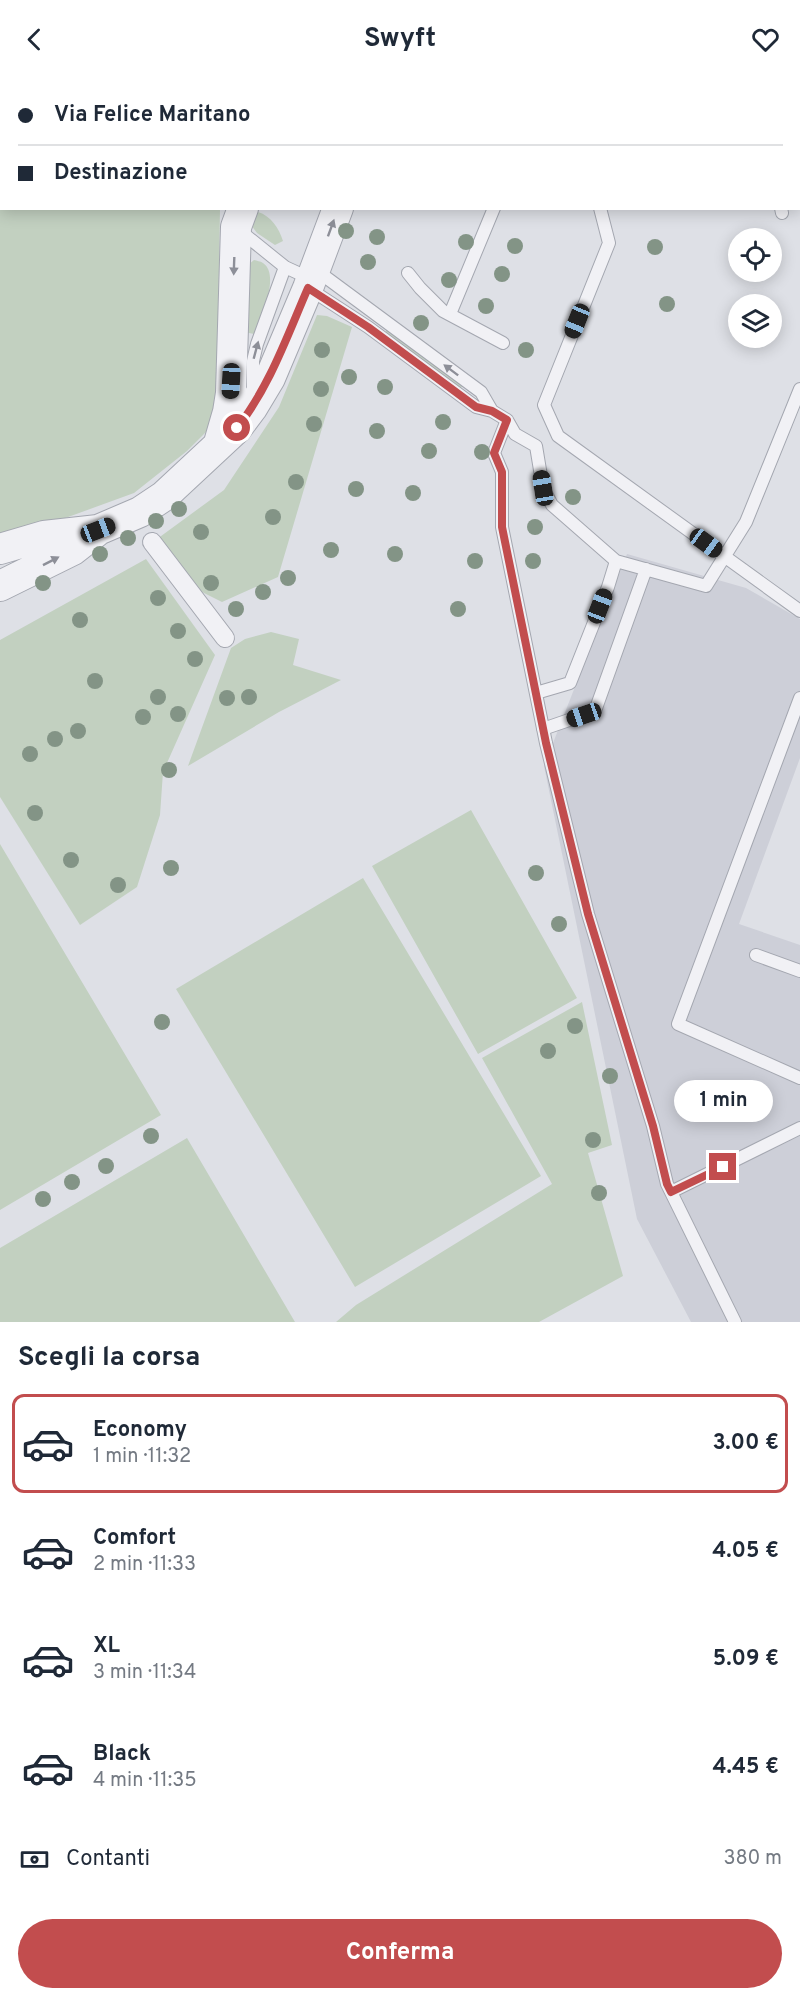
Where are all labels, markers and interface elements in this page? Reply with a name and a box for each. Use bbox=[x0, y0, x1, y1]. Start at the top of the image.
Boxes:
text: Swyft bbox=[364, 22, 436, 56]
icon: back bbox=[18, 23, 51, 56]
icon: heart bbox=[749, 23, 782, 56]
text: Via Felice Maritano bbox=[54, 102, 251, 129]
text: Destinazione bbox=[54, 160, 187, 187]
one-way arrow bbox=[326, 218, 336, 236]
map controls bbox=[728, 228, 782, 348]
button: locate bbox=[728, 228, 782, 282]
one-way arrow bbox=[229, 256, 239, 275]
button: layers bbox=[728, 294, 782, 348]
car bbox=[562, 301, 592, 341]
one-way arrow bbox=[252, 341, 262, 359]
car bbox=[221, 363, 241, 399]
one-way arrow bbox=[444, 364, 459, 376]
route start bbox=[223, 414, 250, 441]
car bbox=[531, 469, 555, 507]
car bbox=[78, 515, 118, 545]
car bbox=[686, 525, 726, 561]
one-way arrow bbox=[43, 556, 60, 566]
car bbox=[585, 586, 615, 626]
car bbox=[564, 701, 604, 729]
callout: 1 min bbox=[674, 1080, 772, 1122]
text: 1 min bbox=[699, 1088, 748, 1114]
route end bbox=[709, 1153, 736, 1180]
text: Scegli la corsa bbox=[18, 1341, 200, 1375]
icon: car bbox=[21, 1417, 75, 1471]
text: Economy bbox=[93, 1417, 187, 1444]
text: 3.00 € bbox=[712, 1430, 779, 1457]
text: 1 min · 11:32 bbox=[93, 1444, 191, 1470]
icon: car bbox=[21, 1525, 75, 1579]
text: Comfort bbox=[93, 1525, 176, 1552]
text: 4.05 € bbox=[712, 1538, 779, 1565]
text: 2 min · 11:33 bbox=[93, 1552, 196, 1578]
icon: car bbox=[21, 1633, 75, 1687]
text: XL bbox=[93, 1633, 120, 1660]
text: 5.09 € bbox=[713, 1646, 779, 1673]
text: 3 min · 11:34 bbox=[93, 1660, 196, 1686]
icon: car bbox=[21, 1741, 75, 1795]
text: Black bbox=[93, 1741, 151, 1768]
text: 4.45 € bbox=[713, 1754, 779, 1781]
text: 4 min · 11:35 bbox=[93, 1768, 197, 1794]
icon: cash bbox=[18, 1843, 51, 1876]
text: Contanti bbox=[66, 1846, 150, 1873]
text: 380 m bbox=[723, 1846, 782, 1872]
button: Conferma bbox=[18, 1919, 782, 1988]

